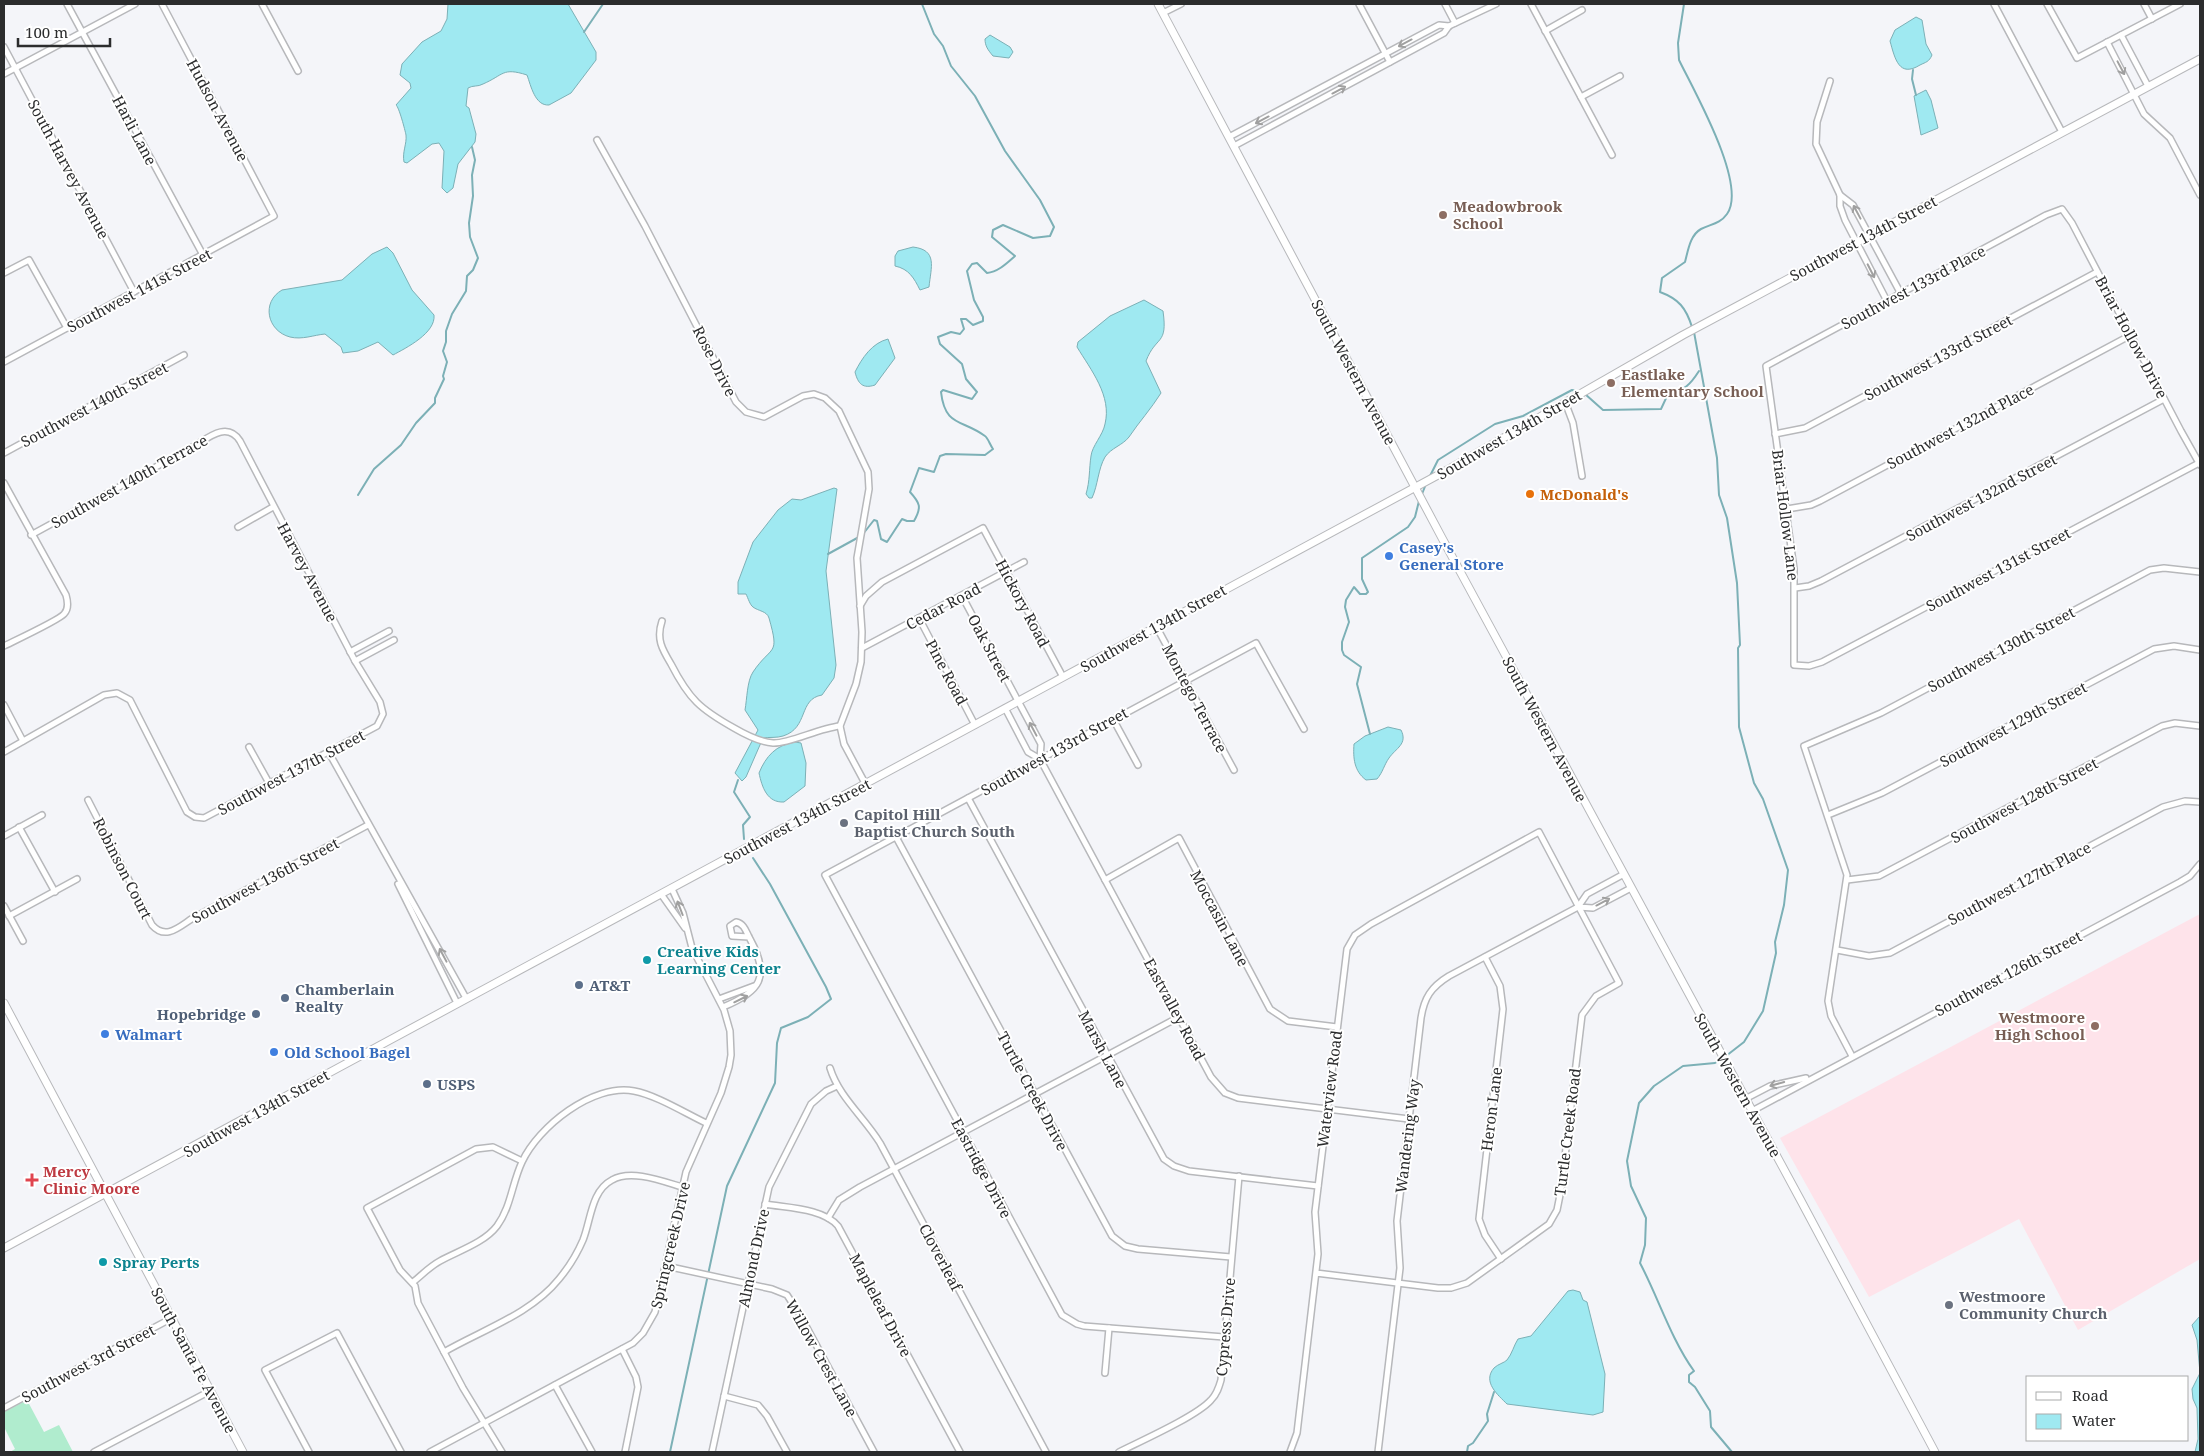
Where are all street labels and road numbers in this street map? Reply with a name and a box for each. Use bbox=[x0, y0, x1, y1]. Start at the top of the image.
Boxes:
street label: Hudson Avenue bbox=[183, 55, 253, 165]
street label: Harli Lane bbox=[108, 92, 162, 168]
street label: South Harvey Avenue bbox=[24, 96, 114, 242]
street label: Southwest 134th Street bbox=[1786, 191, 1940, 285]
street label: Southwest 133rd Place bbox=[1837, 240, 1989, 334]
street label: Southwest 141st Street bbox=[63, 243, 215, 337]
street label: Briar Hollow Drive bbox=[2091, 272, 2173, 402]
street label: South Western Avenue bbox=[1307, 296, 1401, 448]
street label: Southwest 133rd Street bbox=[1860, 309, 2016, 405]
street label: Rose Drive bbox=[689, 322, 741, 400]
street label: Southwest 140th Street bbox=[17, 357, 171, 451]
street label: Southwest 132nd Place bbox=[1883, 379, 2037, 473]
street label: Southwest 134th Street bbox=[1433, 384, 1585, 484]
street label: Southwest 140th Terrace bbox=[47, 430, 211, 532]
street label: Briar Hollow Lane bbox=[1768, 448, 1804, 582]
street label: Southwest 132nd Street bbox=[1902, 449, 2060, 545]
street label: Harvey Avenue bbox=[273, 519, 343, 625]
street label: Southwest 131st Street bbox=[1922, 522, 2074, 616]
street label: Hickory Road bbox=[991, 556, 1055, 650]
street label: Cedar Road bbox=[902, 578, 984, 634]
street label: Southwest 134th Street bbox=[1077, 580, 1229, 676]
street label: Southwest 130th Street bbox=[1924, 602, 2078, 696]
street label: Oak Street bbox=[964, 611, 1016, 685]
street label: Pine Road bbox=[921, 636, 973, 708]
street label: Montego Terrace bbox=[1158, 640, 1232, 756]
street label: South Western Avenue bbox=[1498, 653, 1592, 805]
street label: Southwest 129th Street bbox=[1936, 677, 2090, 771]
street label: Southwest 133rd Street bbox=[977, 702, 1131, 800]
street label: Southwest 137th Street bbox=[214, 725, 368, 819]
street label: Southwest 128th Street bbox=[1947, 753, 2101, 847]
street label: Southwest 134th Street bbox=[720, 774, 874, 868]
street label: Robinson Court bbox=[89, 814, 157, 922]
street label: Southwest 136th Street bbox=[188, 833, 342, 927]
street label: Southwest 127th Place bbox=[1944, 837, 2094, 929]
street label: Moccasin Lane bbox=[1186, 866, 1254, 970]
street label: Southwest 126th Street bbox=[1931, 926, 2085, 1020]
street label: Eastvalley Road bbox=[1140, 954, 1210, 1064]
street label: Marsh Lane bbox=[1074, 1007, 1132, 1091]
street label: South Western Avenue bbox=[1690, 1009, 1786, 1161]
street label: Turtle Creek Drive bbox=[993, 1028, 1073, 1154]
street label: Waterview Road bbox=[1312, 1029, 1346, 1149]
street label: Southwest 134th Street bbox=[180, 1065, 332, 1161]
street label: Heron Lane bbox=[1476, 1066, 1506, 1152]
street label: Turtle Creek Road bbox=[1549, 1067, 1585, 1197]
street label: Wandering Way bbox=[1390, 1077, 1424, 1194]
street label: Eastridge Drive bbox=[947, 1115, 1017, 1221]
street label: Springcreek Drive bbox=[646, 1180, 694, 1310]
street label: Almond Drive bbox=[733, 1207, 773, 1309]
street label: Cloverleaf bbox=[915, 1220, 968, 1295]
street label: Mapleleaf Drive bbox=[845, 1250, 917, 1360]
street label: Cypress Drive bbox=[1211, 1277, 1239, 1377]
street label: South Santa Fe Avenue bbox=[147, 1283, 241, 1437]
street label: Willow Crest Lane bbox=[781, 1296, 863, 1420]
street label: Southwest 3rd Street bbox=[18, 1319, 158, 1407]

